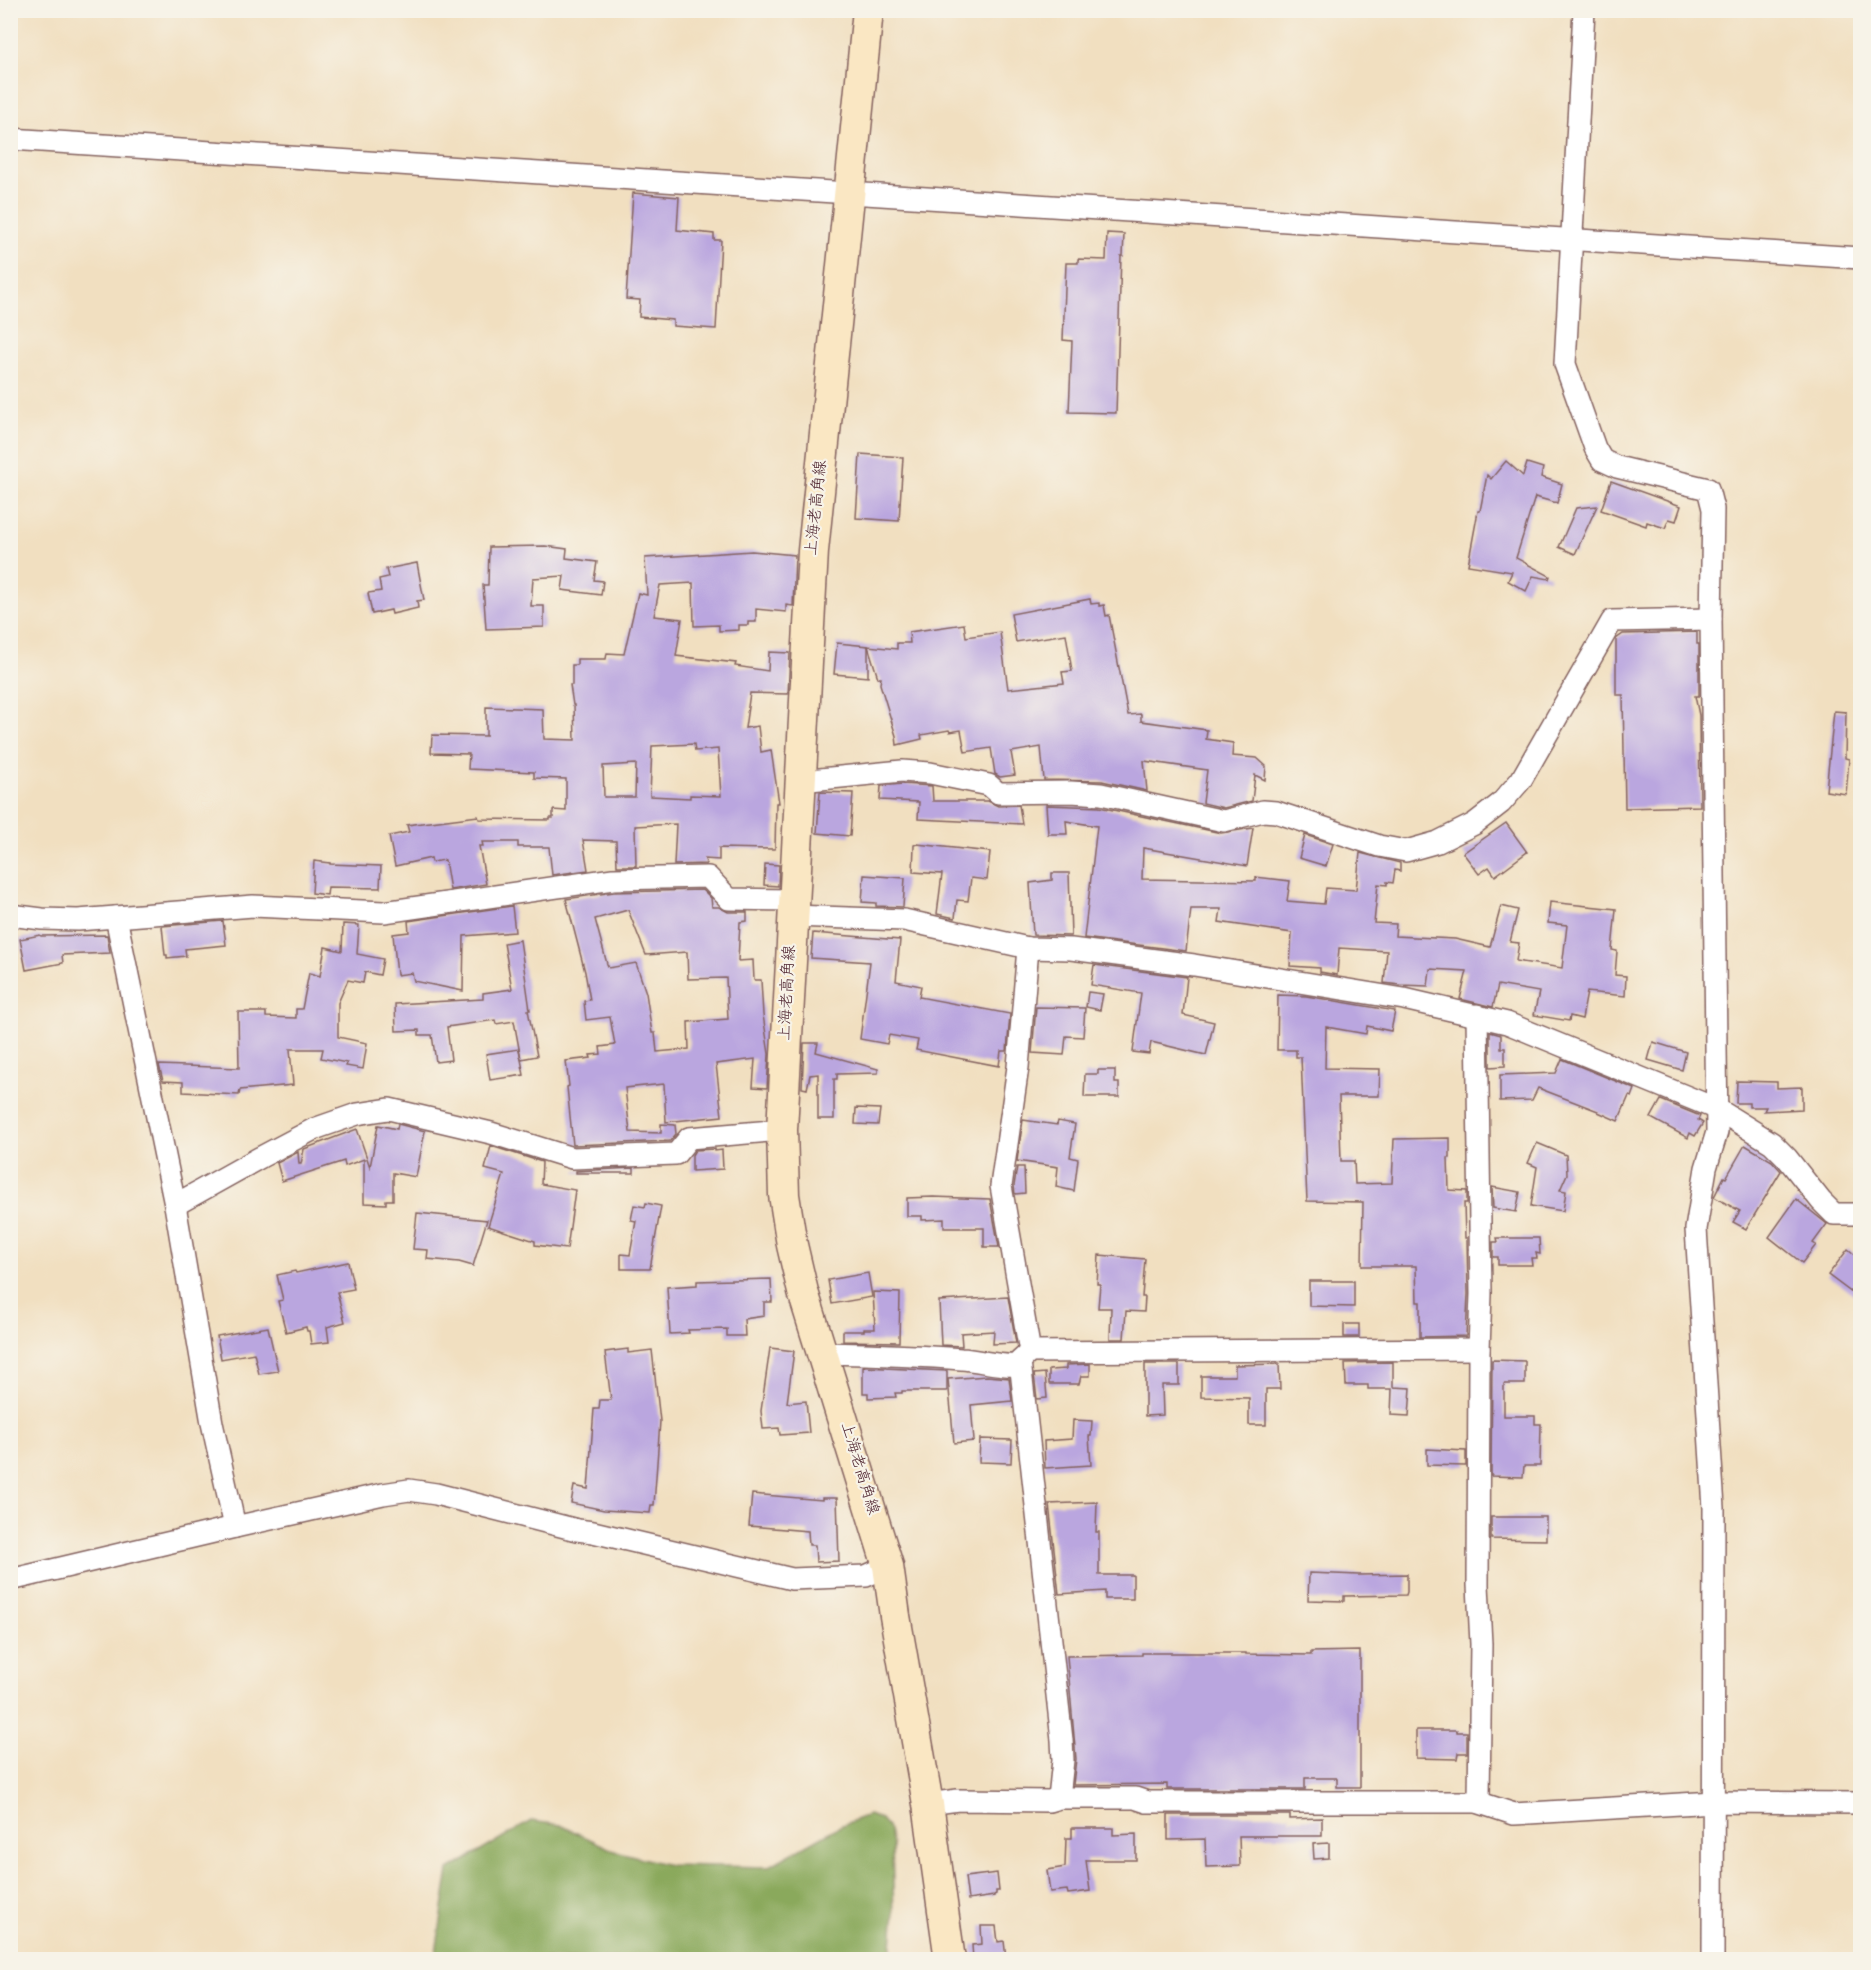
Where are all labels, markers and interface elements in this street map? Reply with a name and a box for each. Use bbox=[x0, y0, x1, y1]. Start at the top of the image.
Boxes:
street label: 上海老高角線 bbox=[802, 459, 832, 557]
street label: 上海老高角線 bbox=[775, 944, 801, 1041]
street label: 上海老高角線 bbox=[835, 1420, 883, 1518]

